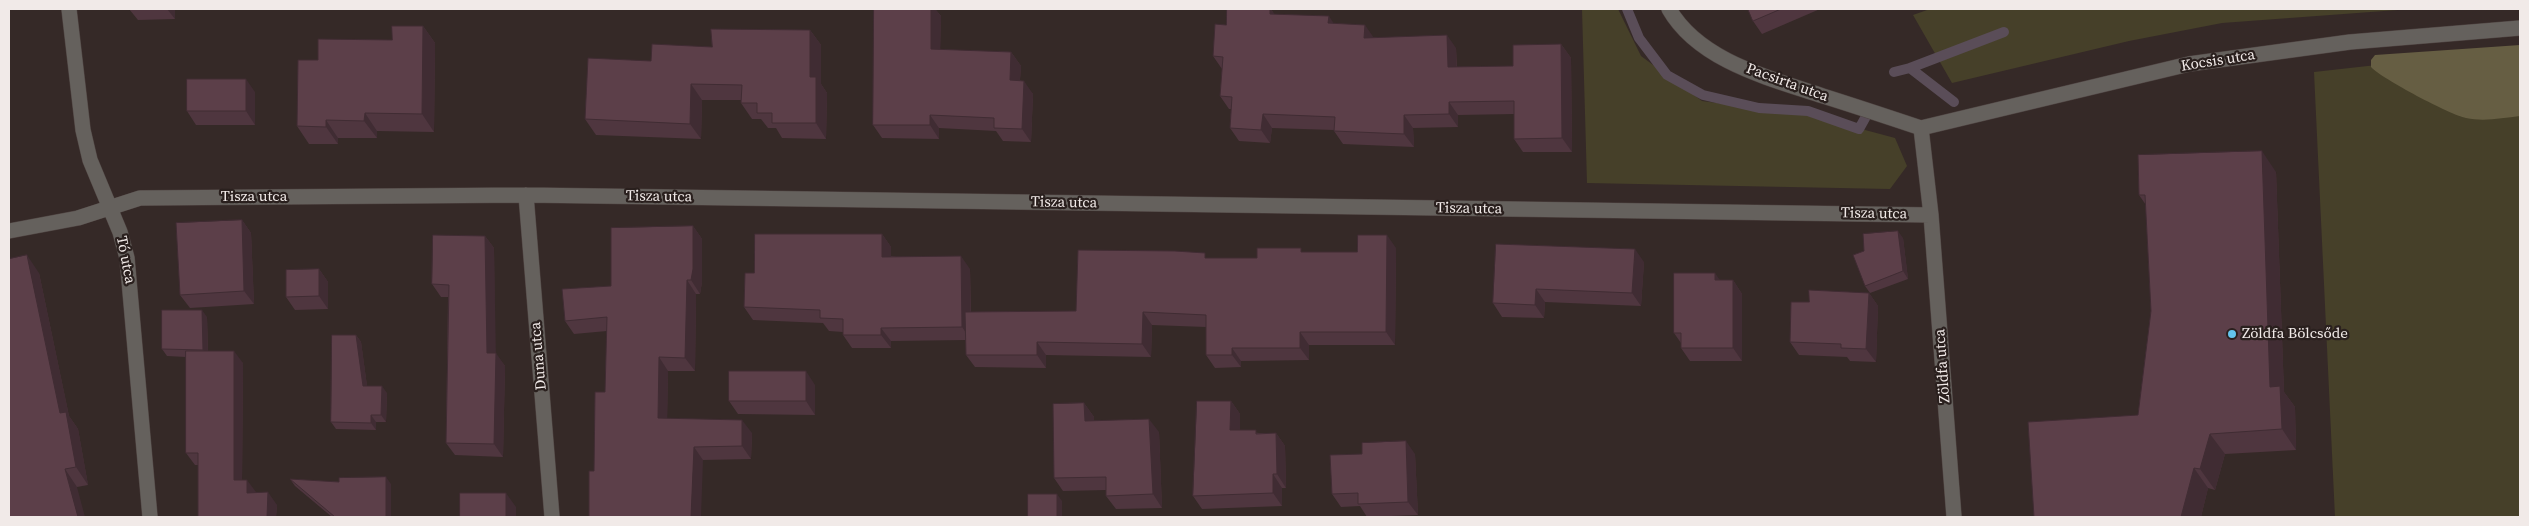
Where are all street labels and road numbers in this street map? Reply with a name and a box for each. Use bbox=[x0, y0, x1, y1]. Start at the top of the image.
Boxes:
street label: Kocsis utca bbox=[2180, 46, 2256, 76]
street label: Pacsirta utca bbox=[1744, 60, 1830, 106]
street label: Tisza utca bbox=[626, 187, 692, 207]
street label: Tisza utca bbox=[221, 188, 287, 206]
street label: Tisza utca bbox=[1031, 193, 1097, 213]
street label: Tisza utca bbox=[1436, 199, 1502, 219]
street label: Tisza utca bbox=[1841, 204, 1907, 224]
street label: Tó utca bbox=[112, 235, 138, 285]
street label: Duna utca bbox=[527, 321, 551, 391]
street label: Zöldfa utca bbox=[1931, 328, 1955, 404]

